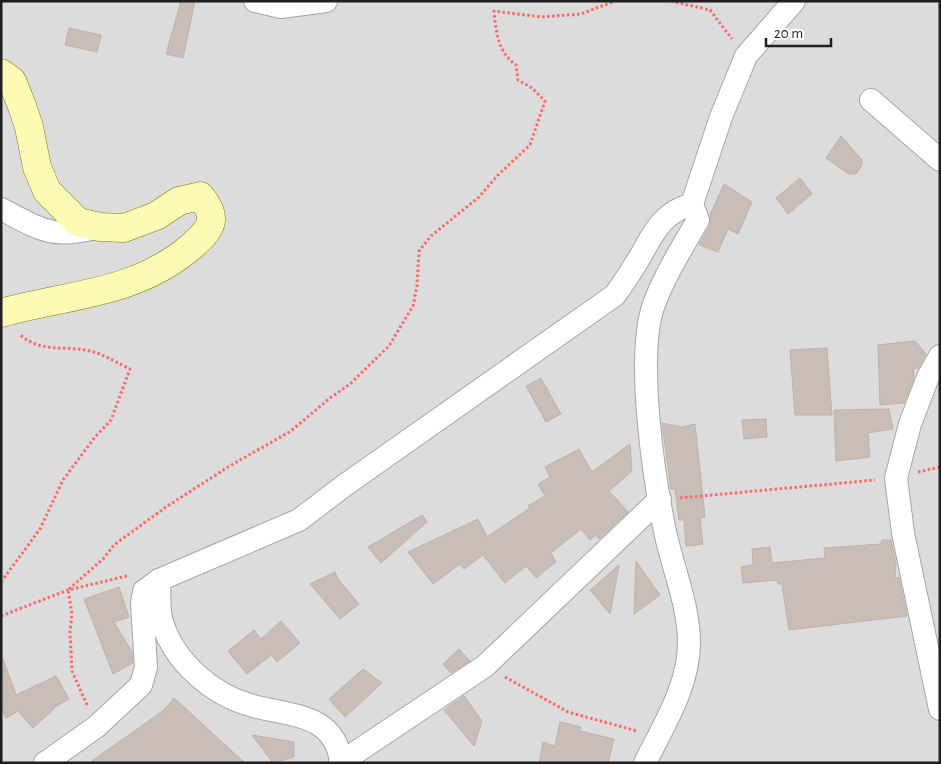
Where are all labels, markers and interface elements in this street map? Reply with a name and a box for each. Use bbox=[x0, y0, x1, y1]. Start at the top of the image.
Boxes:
scale bar bbox=[766, 15, 831, 47]
text: 20 m bbox=[774, 26, 803, 41]

